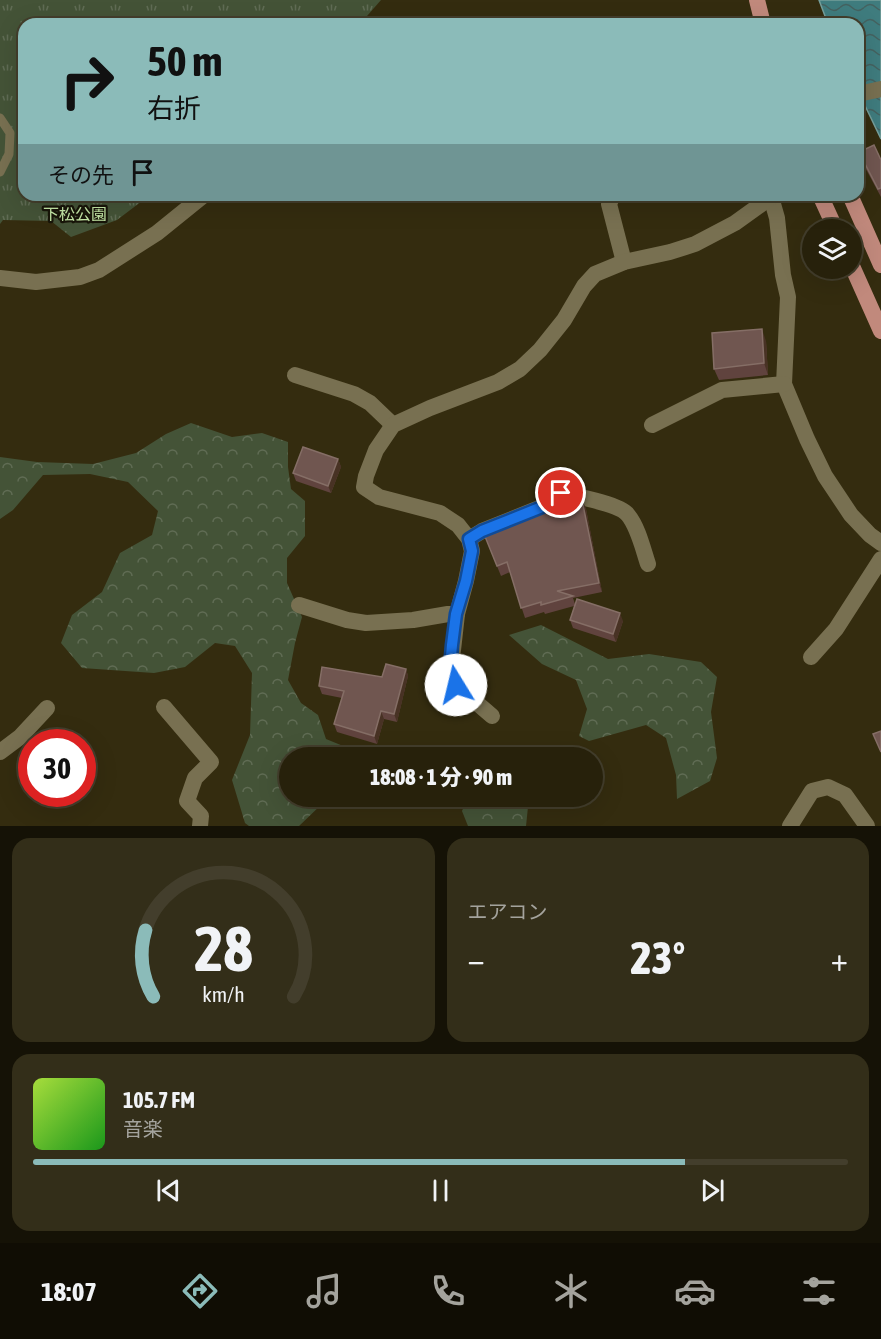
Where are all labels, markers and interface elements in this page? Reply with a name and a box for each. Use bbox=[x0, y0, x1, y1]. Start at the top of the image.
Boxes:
text: 50 m bbox=[147, 37, 222, 85]
icon: right bbox=[48, 42, 126, 120]
text: 右折 bbox=[147, 93, 201, 124]
icon: arrive bbox=[126, 156, 159, 189]
text: その先 bbox=[48, 162, 114, 188]
park label: 下松公園 bbox=[43, 205, 107, 223]
map controls bbox=[802, 219, 862, 279]
button: layers bbox=[802, 219, 862, 279]
pin bbox=[535, 467, 586, 518]
icon: arrive bbox=[544, 476, 577, 509]
position arrow bbox=[424, 653, 488, 717]
speed limit sign: 30 bbox=[18, 729, 96, 807]
text: 18:08 · 1 分 · 90 m bbox=[370, 764, 512, 790]
text: エアコン bbox=[468, 900, 548, 923]
text: 28 bbox=[194, 913, 253, 984]
text: 23° bbox=[630, 932, 685, 984]
text: − bbox=[468, 940, 485, 978]
text: + bbox=[831, 940, 848, 978]
text: km/h bbox=[202, 982, 245, 1007]
text: 105.7 FM bbox=[123, 1087, 195, 1113]
text: 音楽 bbox=[123, 1117, 163, 1140]
icon: previous bbox=[152, 1174, 185, 1207]
icon: pause bbox=[424, 1174, 457, 1207]
icon: next bbox=[696, 1174, 729, 1207]
icon: directions bbox=[179, 1270, 221, 1312]
icon: music bbox=[303, 1270, 345, 1312]
icon: phone bbox=[427, 1270, 469, 1312]
icon: climate bbox=[550, 1270, 592, 1312]
icon: car bbox=[674, 1270, 716, 1312]
icon: filters bbox=[798, 1270, 840, 1312]
text: 18:07 bbox=[41, 1276, 97, 1307]

